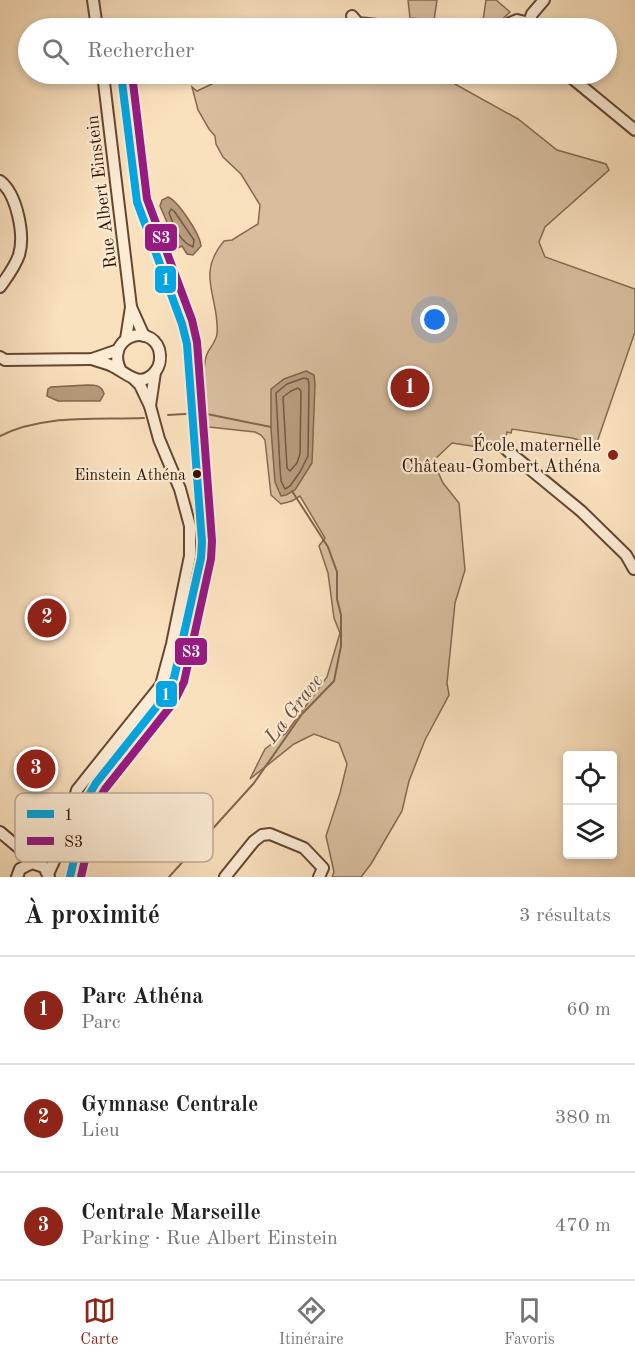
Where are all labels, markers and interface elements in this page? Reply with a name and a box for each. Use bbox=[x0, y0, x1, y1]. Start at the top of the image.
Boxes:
search box bbox=[18, 18, 617, 84]
icon: search bbox=[39, 35, 72, 68]
text: Rechercher bbox=[87, 40, 194, 62]
street label: Rue Albert Einstein bbox=[84, 114, 120, 270]
line badge: S3 bbox=[144, 223, 178, 252]
text: S3 bbox=[151, 231, 171, 247]
line badge: 1 bbox=[154, 265, 177, 294]
text: 1 bbox=[161, 273, 171, 289]
your location bbox=[420, 305, 449, 334]
pin: 1 bbox=[390, 366, 430, 410]
place label: École maternelle Château-Gombert Athéna bbox=[401, 433, 601, 476]
marker: École maternelle Château-Gombert Athéna bbox=[606, 448, 620, 462]
place label: Einstein Athéna bbox=[74, 468, 186, 484]
marker: Einstein Athéna bbox=[191, 468, 203, 480]
pin: 2 bbox=[28, 596, 66, 640]
line badge: S3 bbox=[174, 637, 208, 666]
text: S3 bbox=[181, 645, 201, 661]
water label: La Grave bbox=[261, 671, 327, 748]
line badge: 1 bbox=[155, 680, 178, 708]
text: 1 bbox=[161, 688, 171, 704]
pin: 3 bbox=[16, 746, 56, 792]
map controls bbox=[563, 751, 617, 859]
button: locate bbox=[563, 751, 617, 805]
legend bbox=[15, 793, 213, 862]
button: layers bbox=[563, 805, 617, 859]
text: 1 bbox=[64, 808, 73, 824]
text: S3 bbox=[64, 835, 83, 851]
text: À proximité bbox=[24, 903, 160, 929]
text: 3 résultats bbox=[519, 906, 611, 926]
text: Parc Athéna bbox=[81, 986, 203, 1008]
text: 1 bbox=[38, 1000, 49, 1020]
text: 60 m bbox=[566, 1000, 611, 1020]
text: Parc bbox=[81, 1013, 121, 1033]
text: Gymnase Centrale bbox=[81, 1094, 258, 1116]
text: 2 bbox=[38, 1108, 49, 1128]
text: 380 m bbox=[555, 1108, 611, 1128]
text: Lieu bbox=[81, 1121, 120, 1141]
text: Centrale Marseille bbox=[81, 1202, 261, 1224]
text: 3 bbox=[38, 1216, 49, 1236]
text: 470 m bbox=[555, 1216, 611, 1236]
text: Parking · Rue Albert Einstein bbox=[81, 1229, 338, 1249]
tab: Carte bbox=[80, 1294, 118, 1350]
tab: Itinéraire bbox=[279, 1294, 344, 1350]
tab: Favoris bbox=[504, 1294, 555, 1350]

